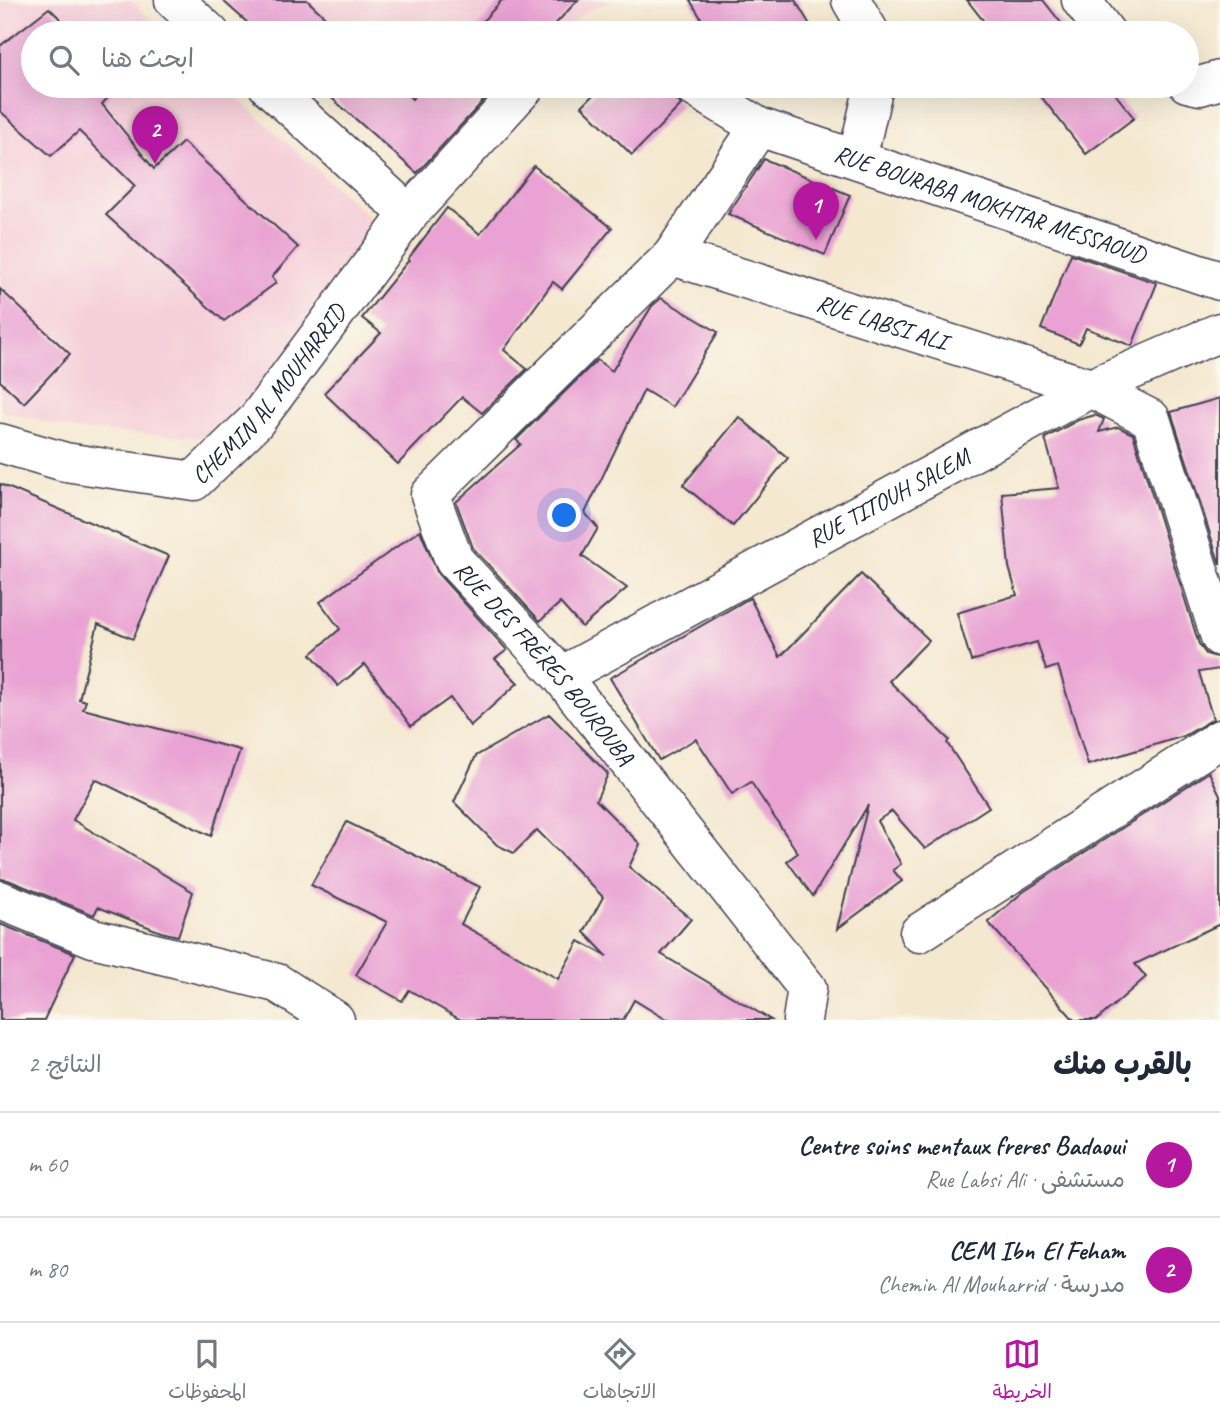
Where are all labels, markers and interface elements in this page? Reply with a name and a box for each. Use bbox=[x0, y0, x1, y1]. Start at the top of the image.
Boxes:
search box bbox=[21, 21, 1199, 98]
icon: search bbox=[45, 41, 83, 79]
text: ابحث هنا bbox=[101, 42, 194, 75]
pin: 2 bbox=[132, 106, 178, 164]
street label: RUE BOURABA MOKHTAR MESSAOUD bbox=[831, 138, 1151, 271]
pin: 1 bbox=[793, 182, 839, 240]
street label: RUE LABSI ALI bbox=[813, 288, 955, 358]
street label: CHEMIN AL MOUHARRID bbox=[185, 297, 353, 490]
street label: RUE TITOUH SALEM bbox=[803, 441, 977, 554]
your location bbox=[547, 498, 581, 532]
street label: RUE DES FRÈRES BOUROUBA bbox=[448, 555, 641, 772]
text: بالقرب منك bbox=[1053, 1045, 1192, 1083]
text: النتائج: 2 bbox=[28, 1050, 102, 1079]
text: Centre soins mentaux freres Badaoui bbox=[798, 1129, 1125, 1162]
text: 60 m bbox=[28, 1150, 67, 1179]
text: 1 bbox=[1164, 1150, 1174, 1179]
text: مستشفى · Rue Labsi Ali bbox=[926, 1165, 1125, 1194]
text: CEM Ibn El Feham bbox=[949, 1234, 1125, 1267]
text: 80 m bbox=[28, 1255, 67, 1284]
text: 2 bbox=[1164, 1255, 1174, 1284]
text: مدرسة · Chemin Al Mouharrid bbox=[878, 1270, 1125, 1299]
tab: المحفوظات bbox=[168, 1335, 246, 1408]
tab: الاتجاهات bbox=[583, 1335, 656, 1408]
tab: الخريطة bbox=[993, 1335, 1052, 1408]

